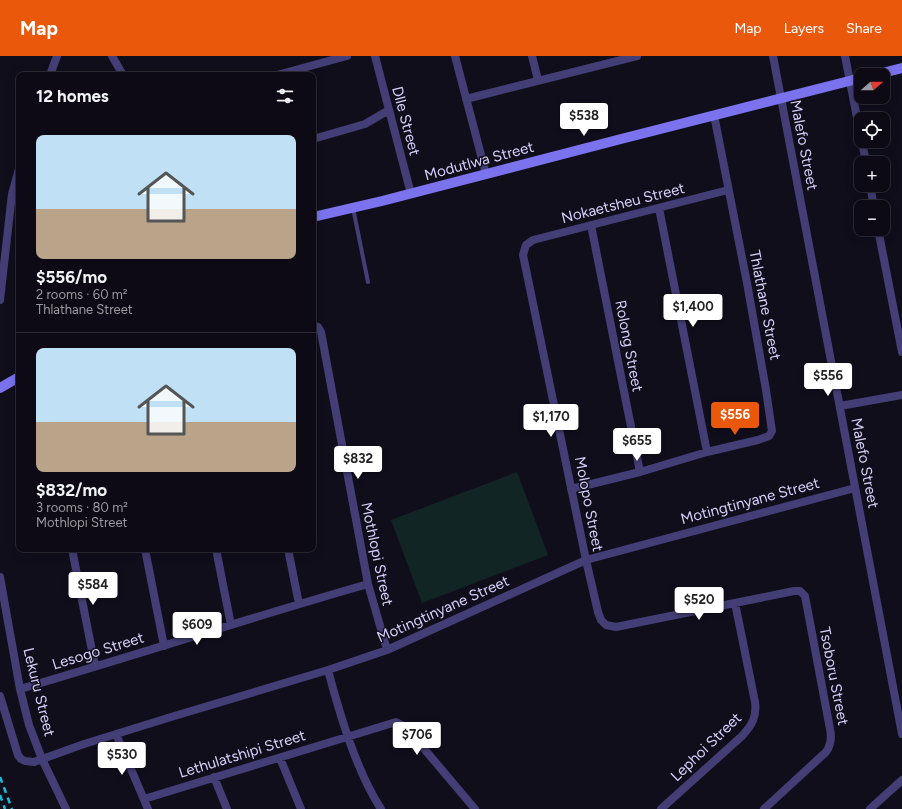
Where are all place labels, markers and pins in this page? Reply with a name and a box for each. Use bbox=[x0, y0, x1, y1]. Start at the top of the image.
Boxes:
pin: $538 bbox=[560, 103, 608, 137]
pin: $1,400 bbox=[660, 294, 726, 328]
pin: $556 bbox=[804, 363, 852, 397]
pin: $556 bbox=[711, 402, 759, 436]
pin: $1,170 bbox=[518, 404, 584, 438]
pin: $655 bbox=[613, 428, 661, 462]
pin: $832 bbox=[334, 446, 382, 480]
pin: $584 bbox=[69, 572, 117, 606]
pin: $520 bbox=[675, 587, 723, 621]
pin: $609 bbox=[173, 612, 221, 646]
pin: $706 bbox=[393, 722, 441, 756]
pin: $530 bbox=[98, 742, 146, 776]

